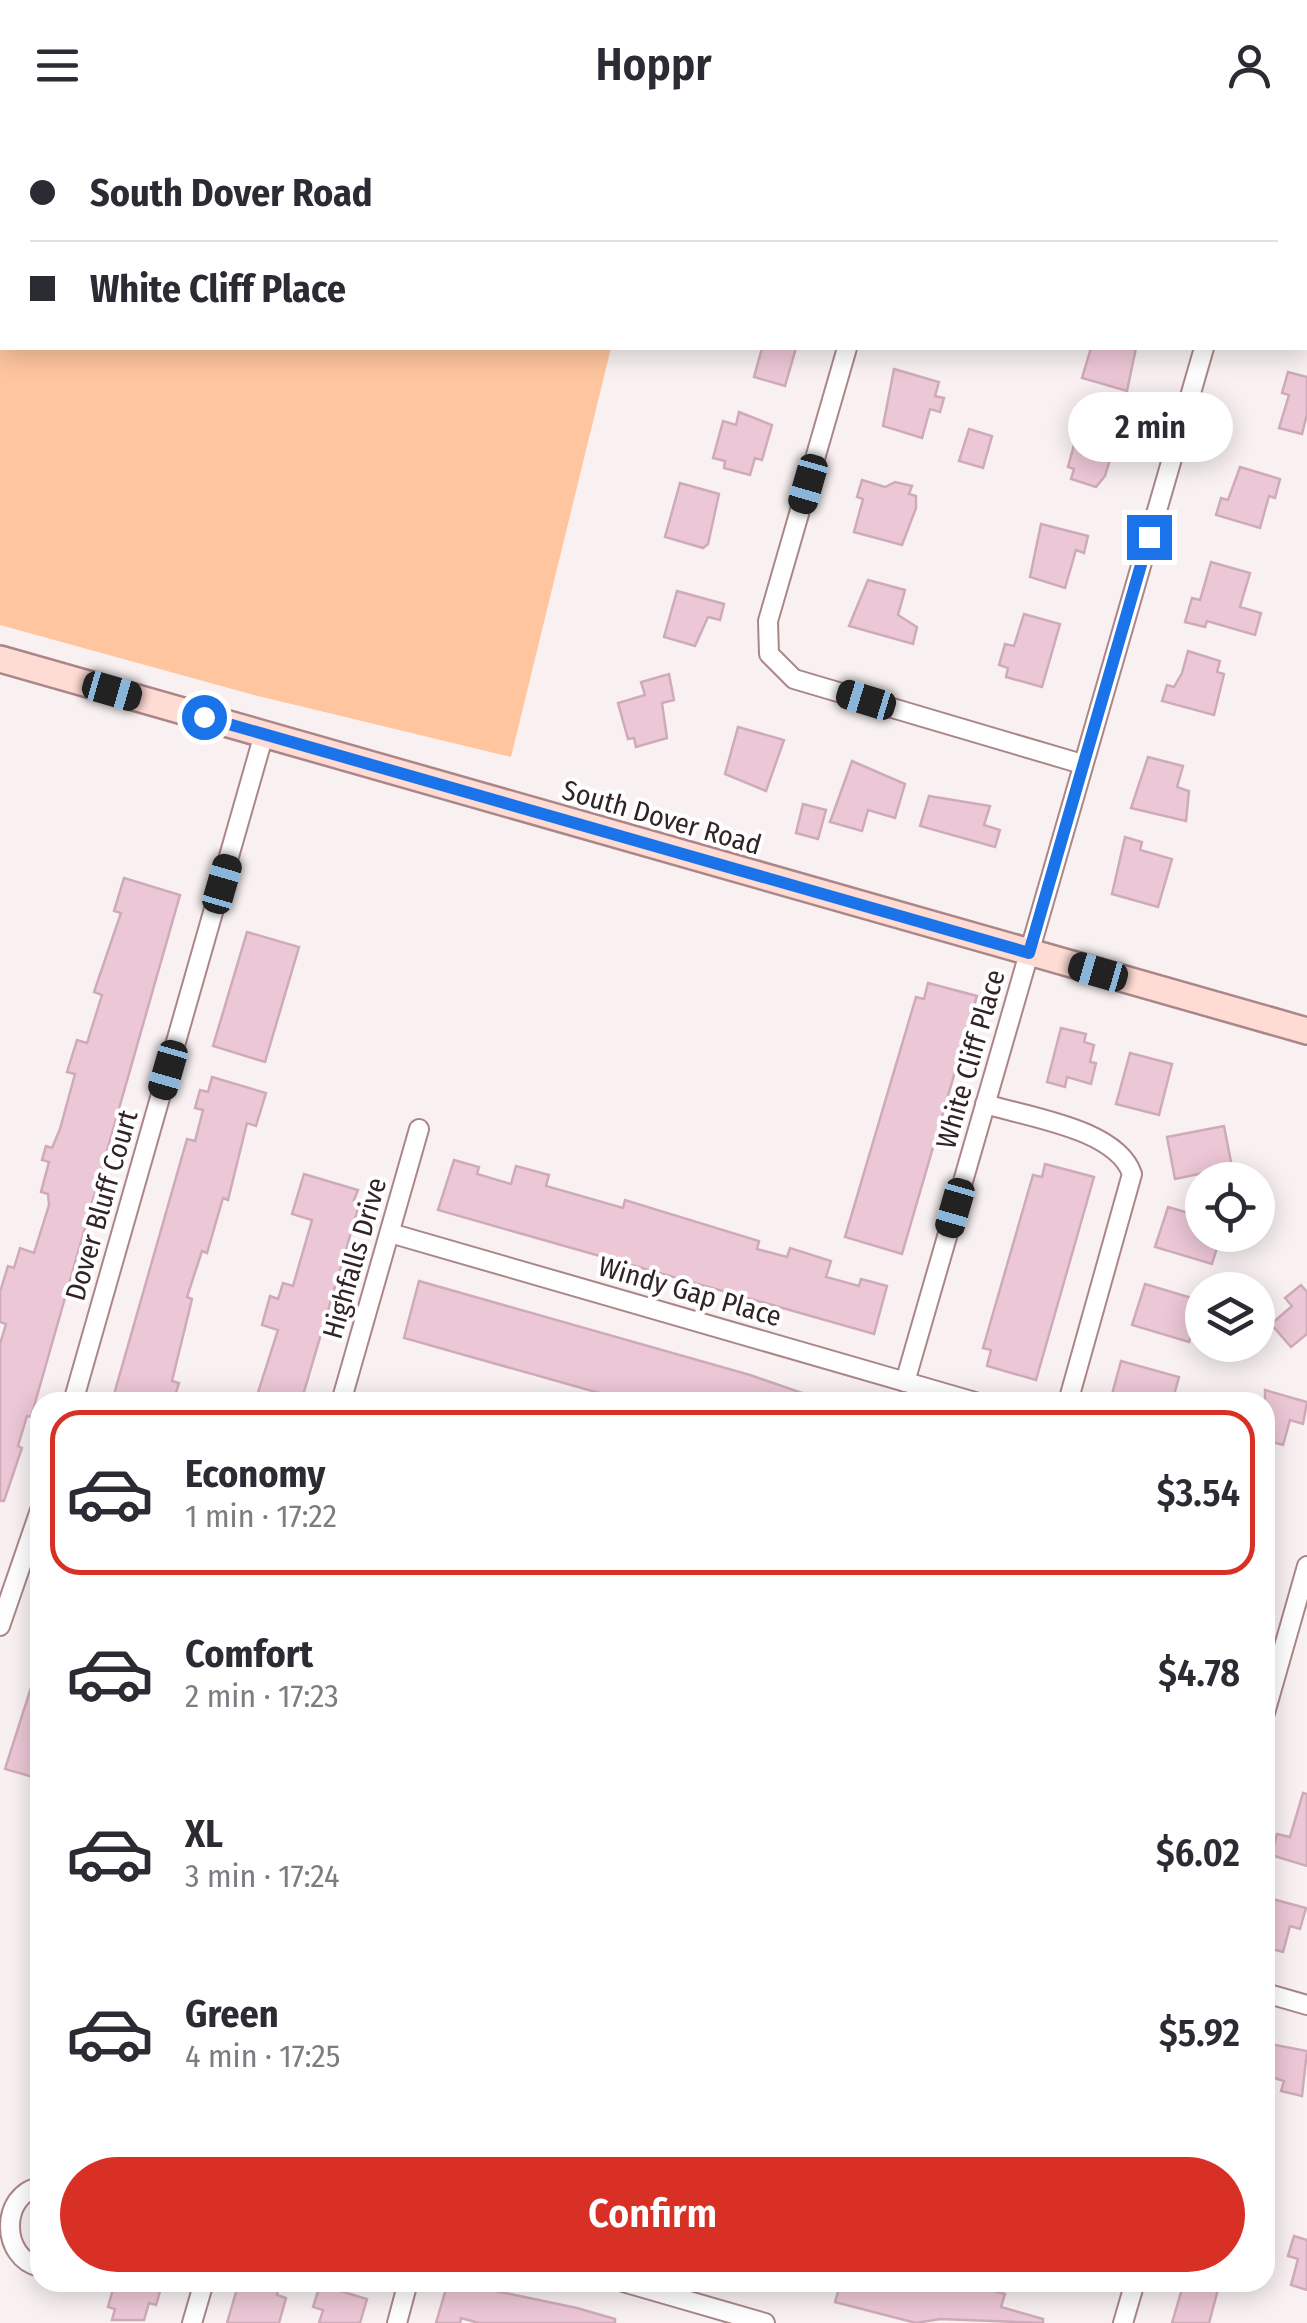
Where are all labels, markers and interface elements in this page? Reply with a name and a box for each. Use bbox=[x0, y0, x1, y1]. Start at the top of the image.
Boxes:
icon: menu bbox=[30, 38, 85, 93]
text: Hoppr bbox=[595, 38, 712, 92]
icon: person bbox=[1222, 38, 1277, 93]
text: South Dover Road bbox=[90, 170, 373, 216]
text: White Cliff Place bbox=[90, 266, 346, 312]
callout: 2 min bbox=[1066, 392, 1232, 462]
text: 2 min bbox=[1115, 408, 1186, 446]
car bbox=[785, 451, 831, 517]
route end bbox=[1127, 515, 1172, 560]
car bbox=[79, 668, 145, 714]
car bbox=[833, 677, 899, 723]
route start bbox=[182, 695, 227, 740]
street label: South Dover Road bbox=[559, 773, 765, 862]
car bbox=[199, 851, 245, 917]
car bbox=[1065, 949, 1131, 995]
street label: White Cliff Place bbox=[929, 966, 1012, 1152]
car bbox=[145, 1037, 191, 1103]
street label: Dover Bluff Court bbox=[59, 1105, 145, 1304]
map controls bbox=[1185, 1162, 1275, 1362]
button: locate bbox=[1185, 1162, 1275, 1252]
street label: Highfalls Drive bbox=[316, 1174, 393, 1342]
car bbox=[932, 1175, 978, 1241]
street label: Windy Gap Place bbox=[595, 1250, 785, 1333]
button: layers bbox=[1185, 1272, 1275, 1362]
icon: car bbox=[65, 1448, 155, 1538]
text: Economy bbox=[185, 1451, 325, 1497]
text: $3.54 bbox=[1157, 1470, 1240, 1516]
text: 1 min · 17:22 bbox=[185, 1497, 337, 1535]
icon: car bbox=[65, 1628, 155, 1718]
text: Comfort bbox=[185, 1631, 313, 1677]
text: $4.78 bbox=[1158, 1650, 1240, 1696]
text: 2 min · 17:23 bbox=[185, 1677, 339, 1715]
icon: car bbox=[65, 1808, 155, 1898]
text: XL bbox=[185, 1811, 223, 1857]
text: $6.02 bbox=[1156, 1830, 1240, 1876]
text: 3 min · 17:24 bbox=[185, 1857, 340, 1895]
icon: car bbox=[65, 1988, 155, 2078]
text: Green bbox=[185, 1991, 279, 2037]
text: $5.92 bbox=[1159, 2010, 1240, 2056]
text: 4 min · 17:25 bbox=[185, 2037, 340, 2075]
button: Confirm bbox=[60, 2157, 1245, 2272]

